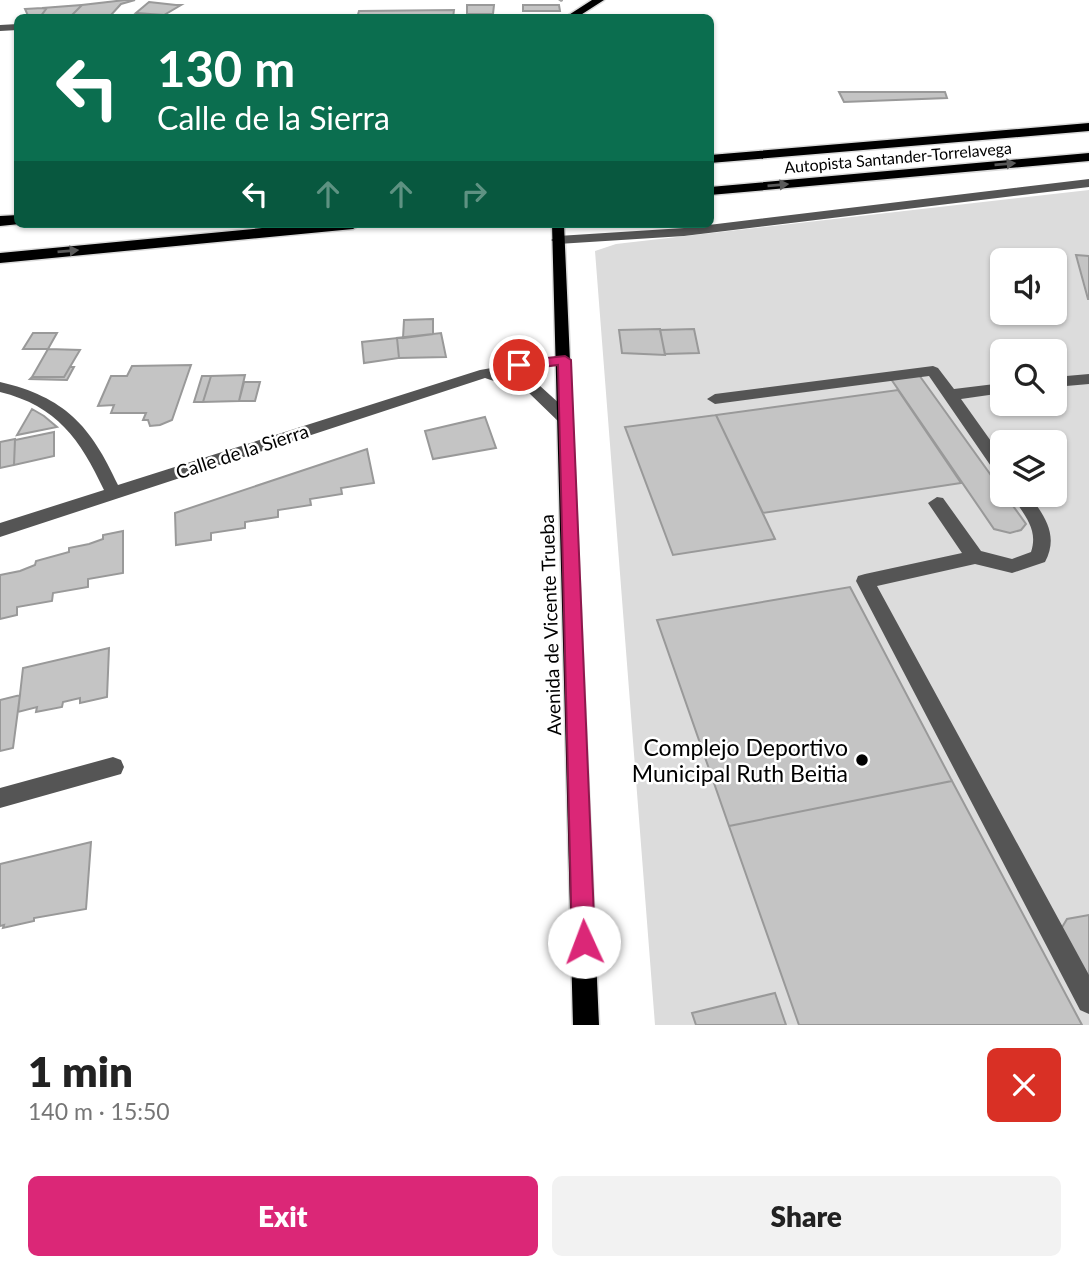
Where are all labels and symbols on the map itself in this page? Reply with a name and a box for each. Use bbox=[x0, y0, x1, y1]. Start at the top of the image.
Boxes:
street label: Autopista Santander-Torrelavega bbox=[783, 138, 1013, 176]
one-way arrow bbox=[994, 159, 1016, 170]
one-way arrow bbox=[768, 179, 790, 190]
one-way arrow bbox=[57, 245, 79, 256]
pin bbox=[489, 335, 549, 395]
street label: Calle de la Sierra bbox=[173, 419, 311, 483]
street label: Avenida de Vicente Trueba bbox=[535, 514, 565, 736]
place label: Complejo Deportivo Municipal Ruth Beitia bbox=[632, 733, 848, 787]
marker: Complejo Deportivo Municipal Ruth Beitia bbox=[854, 752, 870, 768]
position arrow bbox=[547, 905, 621, 979]

